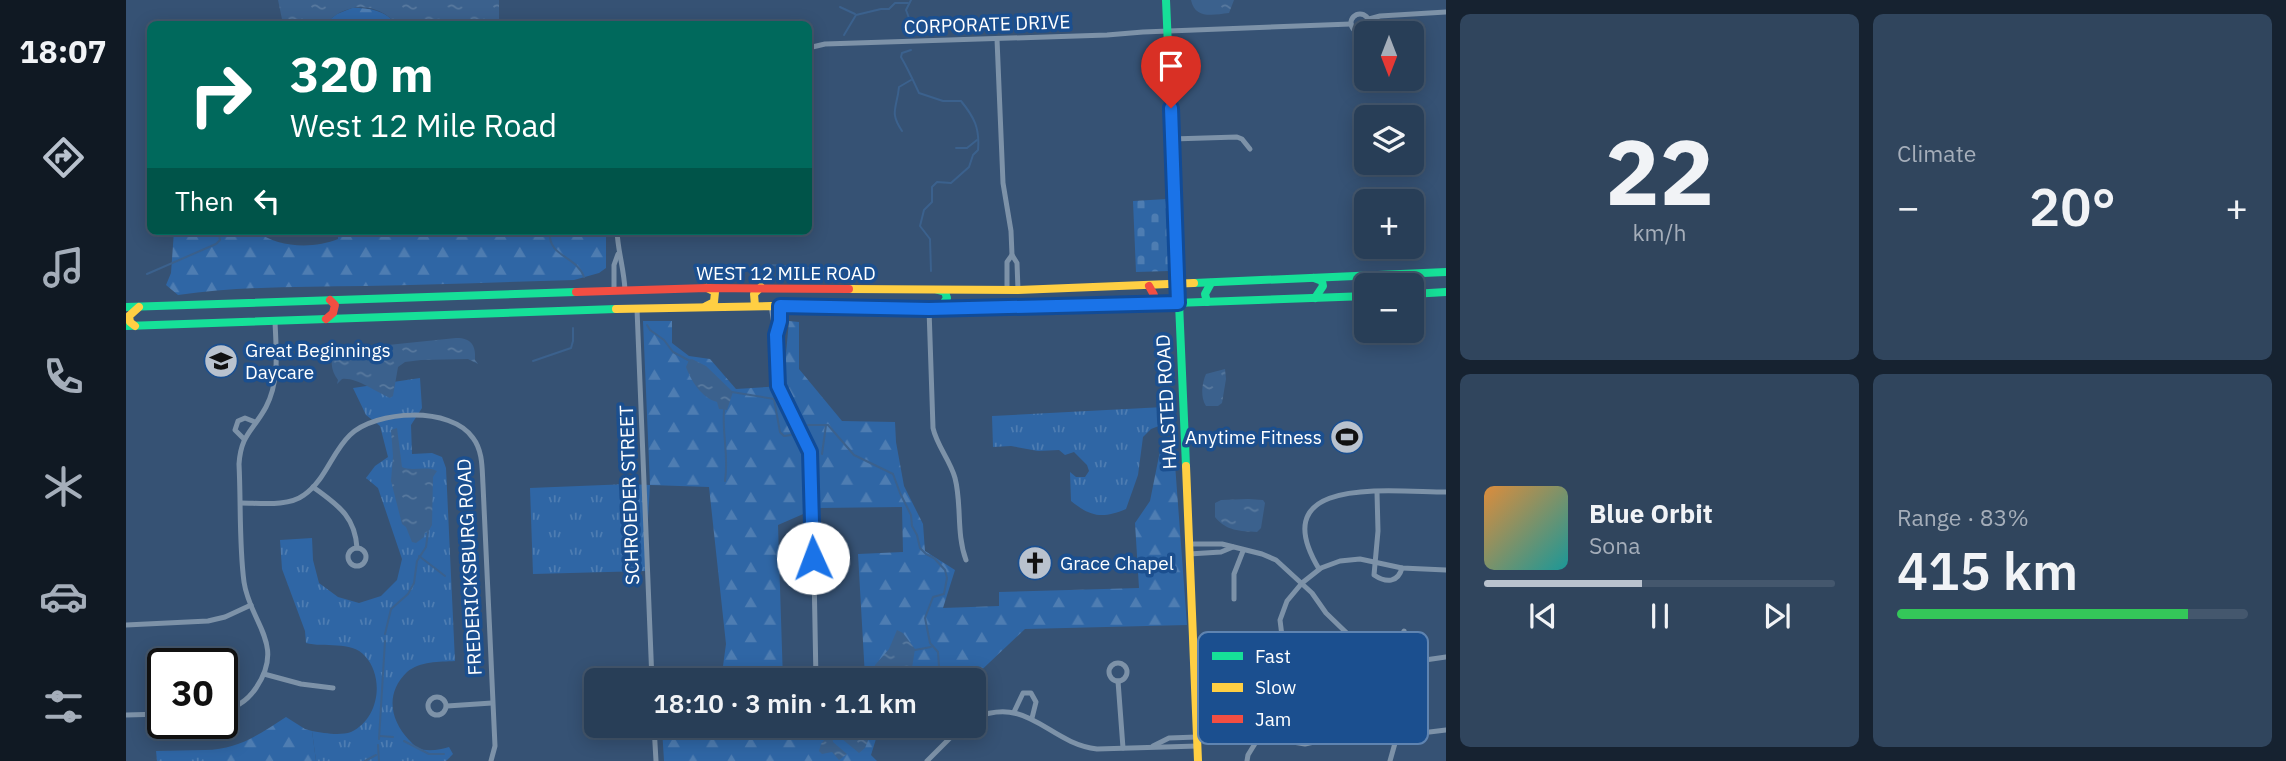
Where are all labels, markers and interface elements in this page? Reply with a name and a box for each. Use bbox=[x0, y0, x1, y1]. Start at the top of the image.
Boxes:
street label: CORPORATE DRIVE bbox=[903, 9, 1071, 39]
north arrow bbox=[1354, 21, 1424, 91]
map controls bbox=[1354, 21, 1424, 343]
text: 18:07 bbox=[19, 30, 107, 72]
pin bbox=[1141, 36, 1201, 108]
text: 320 m bbox=[290, 42, 434, 105]
icon: arrive bbox=[1152, 47, 1190, 85]
icon: right bbox=[175, 49, 266, 140]
text: West 12 Mile Road bbox=[290, 104, 557, 146]
button: layers bbox=[1354, 105, 1424, 175]
text: 22 bbox=[1605, 112, 1714, 230]
icon: directions bbox=[39, 133, 88, 182]
text: Climate bbox=[1897, 138, 1976, 168]
text: 20° bbox=[2029, 173, 2116, 240]
icon: left bbox=[248, 182, 286, 220]
text: − bbox=[1897, 182, 1920, 231]
text: + bbox=[2225, 182, 2248, 231]
text: Then bbox=[175, 184, 234, 218]
button: + bbox=[1354, 189, 1424, 259]
text: km/h bbox=[1632, 217, 1687, 247]
icon: music bbox=[39, 243, 88, 292]
street label: WEST 12 MILE ROAD bbox=[696, 261, 876, 285]
button: − bbox=[1354, 273, 1424, 343]
street label: HALSTED ROAD bbox=[1150, 334, 1182, 470]
place label: Great Beginnings Daycare bbox=[245, 338, 391, 384]
school or university icon: Great Beginnings Daycare bbox=[202, 342, 240, 380]
icon: phone bbox=[39, 352, 88, 401]
street label: SCHROEDER STREET bbox=[614, 404, 644, 585]
sports icon: Anytime Fitness bbox=[1328, 418, 1366, 456]
place label: Anytime Fitness bbox=[1185, 425, 1322, 449]
street label: FREDERICKSBURG ROAD bbox=[451, 458, 487, 676]
icon: climate bbox=[39, 462, 88, 511]
text: Blue Orbit bbox=[1589, 496, 1713, 530]
text: Range · 83% bbox=[1897, 502, 2029, 532]
position arrow bbox=[776, 521, 850, 595]
text: Sona bbox=[1589, 530, 1641, 560]
text: 415 km bbox=[1897, 537, 2078, 604]
church icon: Grace Chapel bbox=[1016, 544, 1054, 582]
place label: Grace Chapel bbox=[1060, 551, 1174, 575]
icon: car bbox=[39, 572, 88, 621]
icon: previous bbox=[1524, 597, 1562, 635]
icon: pause bbox=[1641, 597, 1679, 635]
icon: next bbox=[1758, 597, 1796, 635]
legend bbox=[1198, 632, 1428, 744]
text: Fast bbox=[1255, 644, 1291, 668]
speed limit sign: 30 bbox=[147, 648, 238, 739]
text: Slow bbox=[1255, 675, 1296, 699]
icon: filters bbox=[39, 682, 88, 731]
text: 18:10 · 3 min · 1.1 km bbox=[653, 686, 917, 720]
text: Jam bbox=[1255, 707, 1291, 731]

